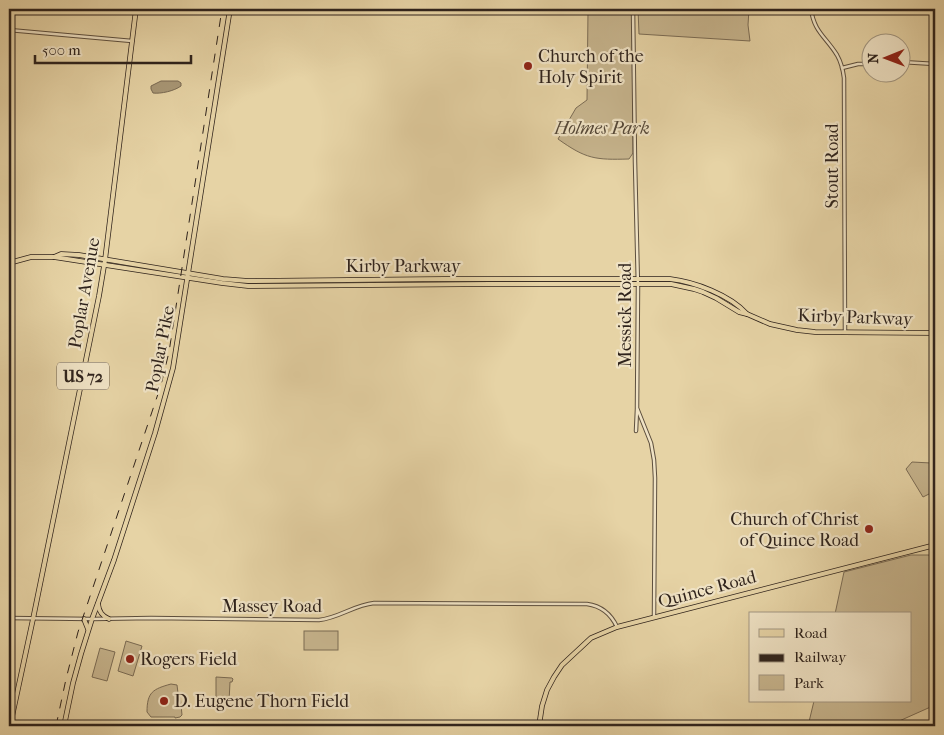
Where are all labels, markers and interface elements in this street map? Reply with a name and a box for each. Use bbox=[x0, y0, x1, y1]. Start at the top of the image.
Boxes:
scale bar bbox=[35, 32, 191, 64]
north arrow bbox=[862, 32, 912, 82]
text: 500 m bbox=[42, 41, 81, 59]
place label: Church of the Holy Spirit bbox=[538, 46, 644, 88]
text: N bbox=[865, 52, 882, 64]
marker: Church of the Holy Spirit bbox=[522, 60, 534, 72]
park label: Holmes Park bbox=[553, 118, 650, 139]
street label: Stout Road bbox=[822, 123, 843, 209]
street label: Poplar Avenue bbox=[64, 236, 105, 350]
street label: Kirby Parkway bbox=[345, 256, 462, 277]
street label: Messick Road bbox=[615, 262, 636, 367]
street label: Poplar Pike bbox=[142, 304, 179, 394]
street label: Kirby Parkway bbox=[797, 305, 914, 330]
road number: US 72 bbox=[57, 362, 109, 390]
place label: Church of Christ of Quince Road bbox=[730, 509, 860, 551]
marker: Church of Christ of Quince Road bbox=[863, 523, 875, 535]
street label: Quince Road bbox=[656, 566, 759, 613]
street label: Massey Road bbox=[222, 596, 322, 617]
legend bbox=[749, 612, 912, 702]
text: Road bbox=[794, 624, 828, 642]
text: Railway bbox=[794, 648, 847, 666]
place label: Rogers Field bbox=[140, 649, 237, 670]
marker: Rogers Field bbox=[124, 653, 136, 665]
text: Park bbox=[794, 674, 824, 692]
place label: D. Eugene Thorn Field bbox=[174, 691, 349, 712]
marker: D. Eugene Thorn Field bbox=[158, 695, 170, 707]

